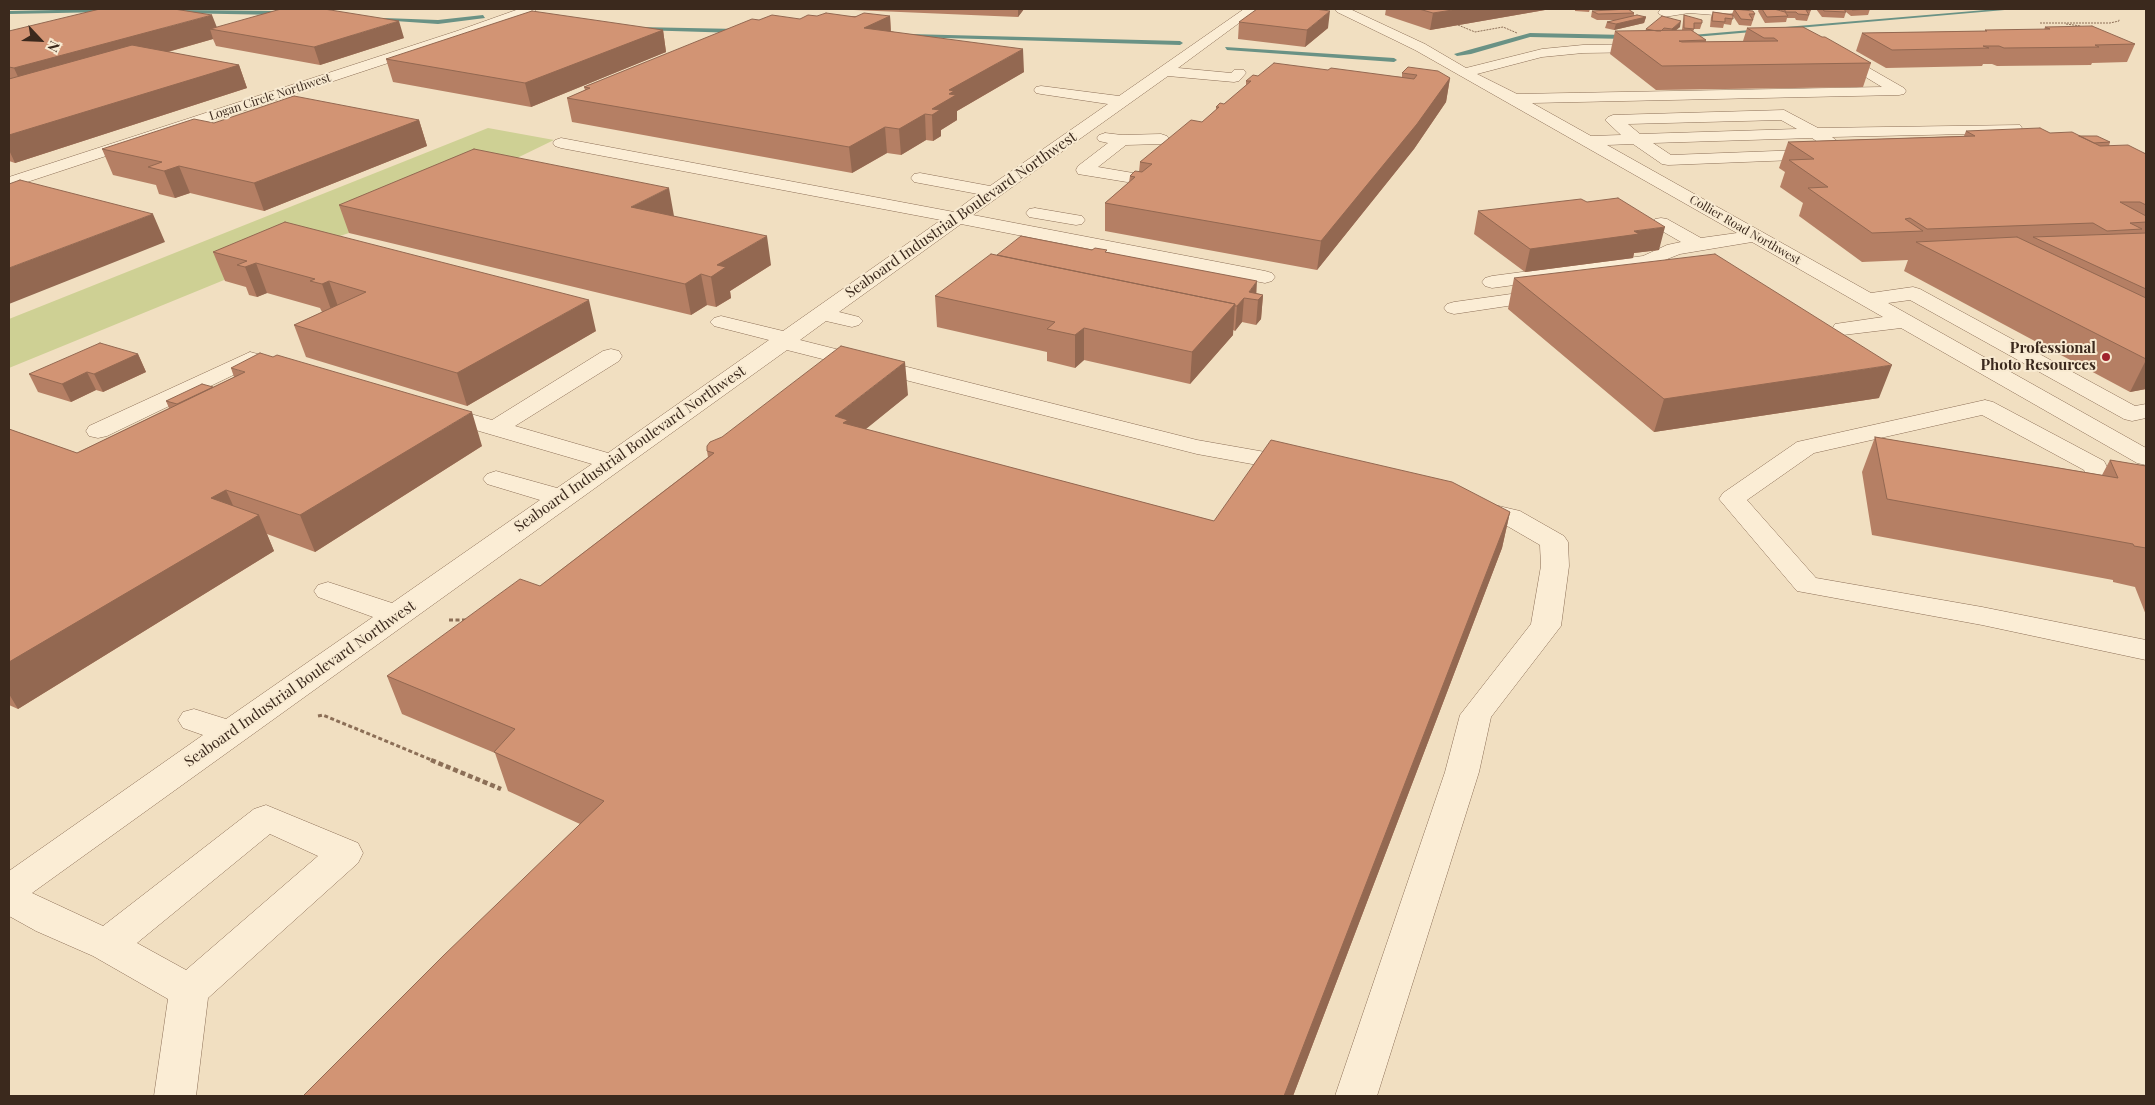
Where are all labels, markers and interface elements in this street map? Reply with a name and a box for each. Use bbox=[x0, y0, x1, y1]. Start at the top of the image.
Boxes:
north arrow bbox=[15, 15, 65, 65]
text: N bbox=[43, 38, 65, 55]
street label: Logan Circle Northwest bbox=[207, 70, 333, 124]
street label: Seaboard Industrial Boulevard Northwest bbox=[842, 128, 1080, 302]
street label: Collier Road Northwest bbox=[1687, 192, 1803, 268]
place label: Professional Photo Resources bbox=[1981, 339, 2096, 374]
marker: Professional Photo Resources bbox=[2100, 351, 2112, 363]
street label: Seaboard Industrial Boulevard Northwest bbox=[511, 362, 749, 536]
street label: Seaboard Industrial Boulevard Northwest bbox=[181, 597, 419, 771]

